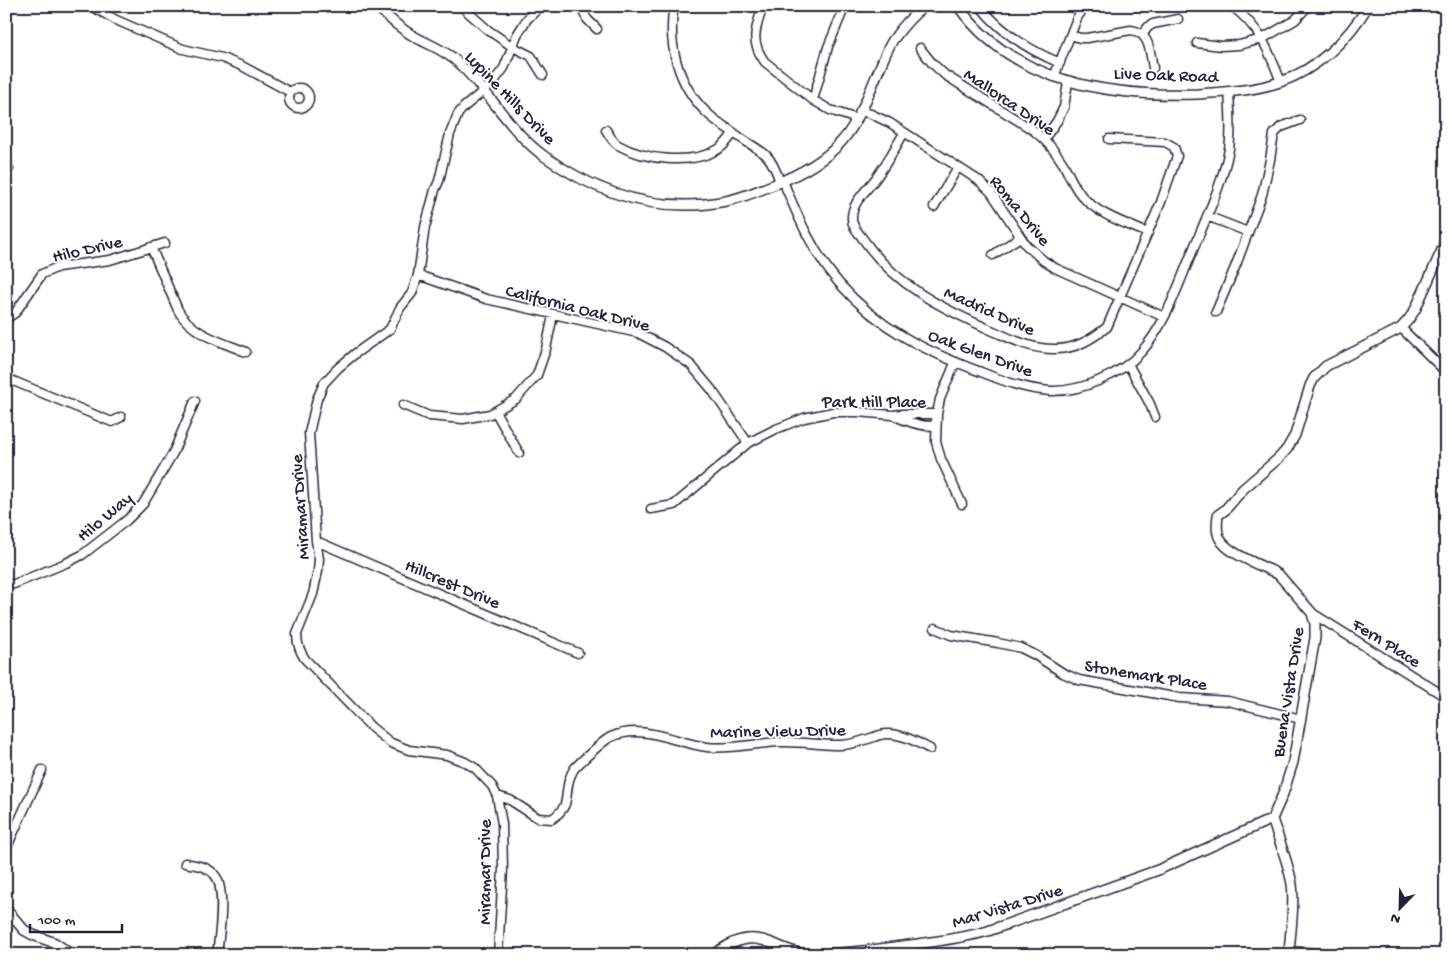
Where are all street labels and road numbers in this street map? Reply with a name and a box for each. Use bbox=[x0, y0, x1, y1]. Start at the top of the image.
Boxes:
street label: Lupine Hills Drive bbox=[459, 48, 560, 150]
street label: Live Oak Road bbox=[1113, 64, 1220, 89]
street label: Mallorca Drive bbox=[959, 65, 1059, 142]
street label: Roma Drive bbox=[984, 172, 1054, 252]
street label: Hilo Drive bbox=[51, 232, 125, 269]
street label: California Oak Drive bbox=[503, 281, 652, 338]
street label: Madrid Drive bbox=[940, 283, 1038, 342]
street label: Oak Glen Drive bbox=[925, 326, 1036, 383]
street label: Park Hill Place bbox=[821, 393, 927, 414]
street label: Miramar Drive bbox=[287, 453, 316, 560]
street label: Hilo Way bbox=[74, 489, 138, 547]
street label: Hillcrest Drive bbox=[401, 556, 503, 615]
street label: Fern Place bbox=[1347, 614, 1424, 674]
street label: Buena Vista Drive bbox=[1269, 625, 1310, 760]
street label: Stonemark Place bbox=[1083, 656, 1209, 697]
street label: Marine View Drive bbox=[710, 721, 847, 744]
street label: Miramar Drive bbox=[476, 819, 497, 925]
street label: Mar Vista Drive bbox=[950, 880, 1066, 934]

